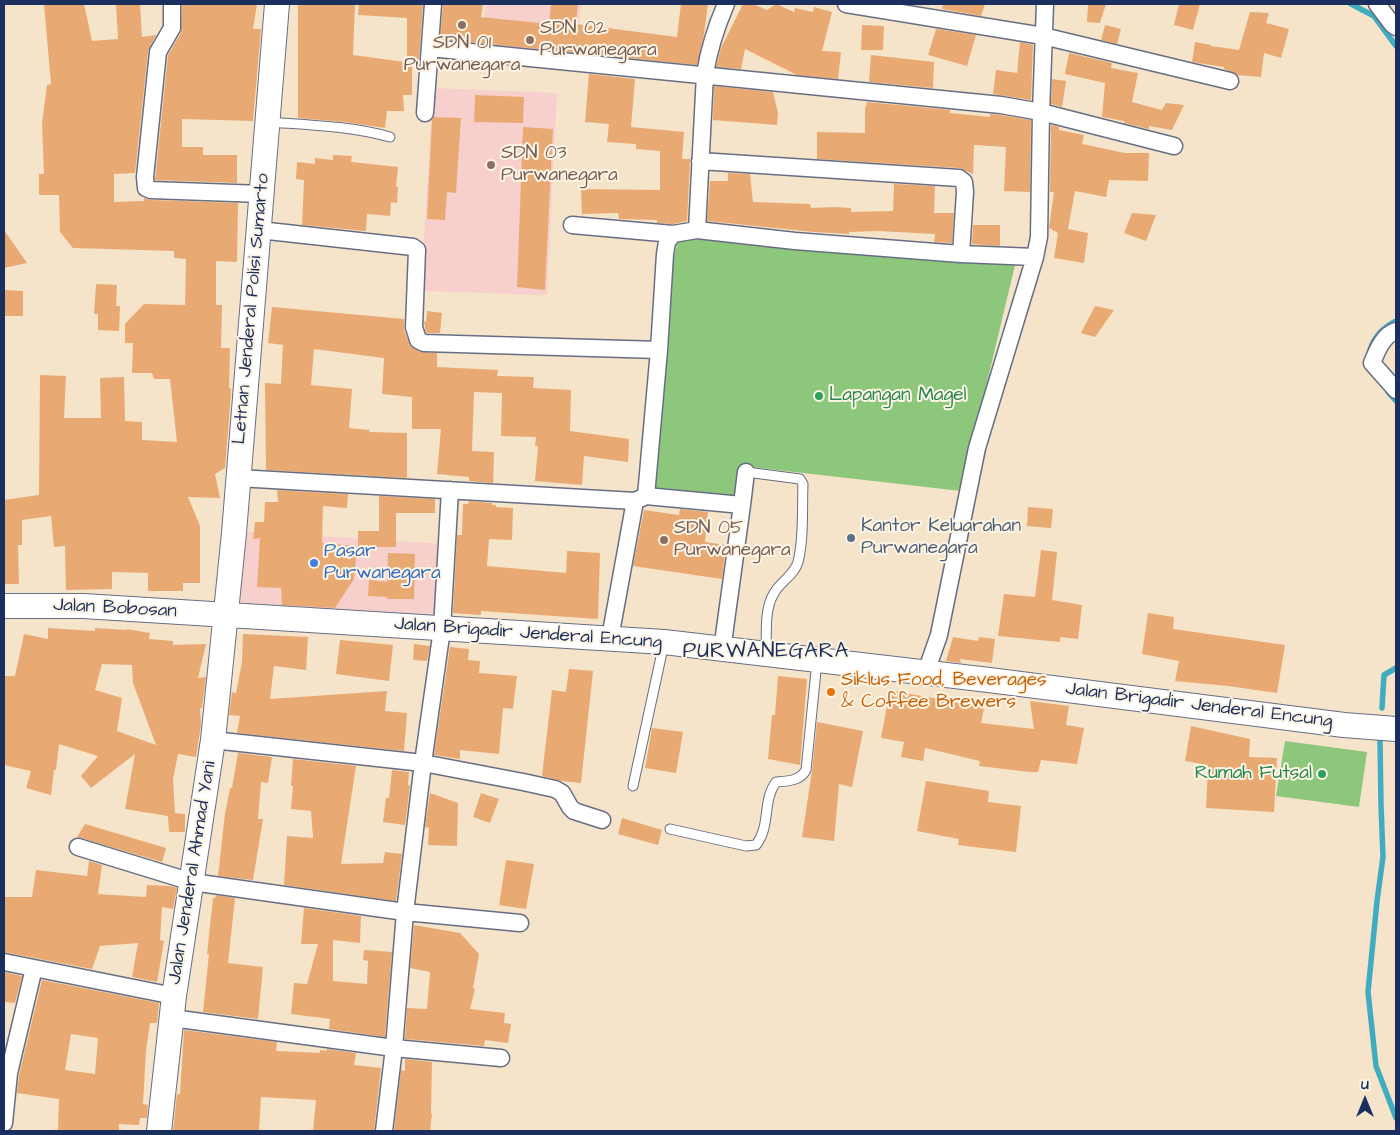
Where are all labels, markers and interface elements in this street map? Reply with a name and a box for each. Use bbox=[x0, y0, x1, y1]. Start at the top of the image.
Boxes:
place label: SDN 02 Purwanegara bbox=[540, 18, 657, 62]
marker: SDN 01 Purwanegara bbox=[456, 19, 468, 31]
place label: SDN 01 Purwanegara bbox=[404, 33, 520, 77]
marker: SDN 02 Purwanegara bbox=[524, 34, 536, 46]
place label: SDN 03 Purwanegara bbox=[501, 143, 618, 187]
marker: SDN 03 Purwanegara bbox=[485, 159, 497, 171]
street label: Letnan Jenderal Polisi Sumarto bbox=[229, 173, 275, 445]
place label: Lapangan Magel bbox=[829, 385, 967, 407]
marker: Lapangan Magel bbox=[813, 390, 825, 402]
place label: Kantor Keluarahan Purwanegara bbox=[861, 516, 1021, 560]
place label: SDN 05 Purwanegara bbox=[674, 518, 791, 562]
marker: Kantor Keluarahan Purwanegara bbox=[845, 532, 857, 544]
marker: SDN 05 Purwanegara bbox=[658, 534, 670, 546]
place label: Pasar Purwanegara bbox=[324, 541, 441, 585]
marker: Pasar Purwanegara bbox=[308, 557, 320, 569]
street label: Jalan Bobosan bbox=[53, 594, 177, 624]
street label: Jalan Brigadir Jenderal Encung bbox=[393, 613, 663, 655]
district label: PURWANEGARA bbox=[681, 640, 851, 666]
place label: Siklus Food, Beverages & Coffee Brewers bbox=[841, 670, 1046, 714]
street label: Jalan Brigadir Jenderal Encung bbox=[1064, 678, 1334, 734]
marker: Siklus Food, Beverages & Coffee Brewers bbox=[825, 686, 837, 698]
street label: Jalan Jenderal Ahmad Yani bbox=[164, 760, 222, 986]
place label: Rumah Futsal bbox=[1195, 763, 1312, 785]
marker: Rumah Futsal bbox=[1316, 768, 1328, 780]
north arrow bbox=[1340, 1075, 1390, 1125]
text: U bbox=[1361, 1075, 1369, 1095]

